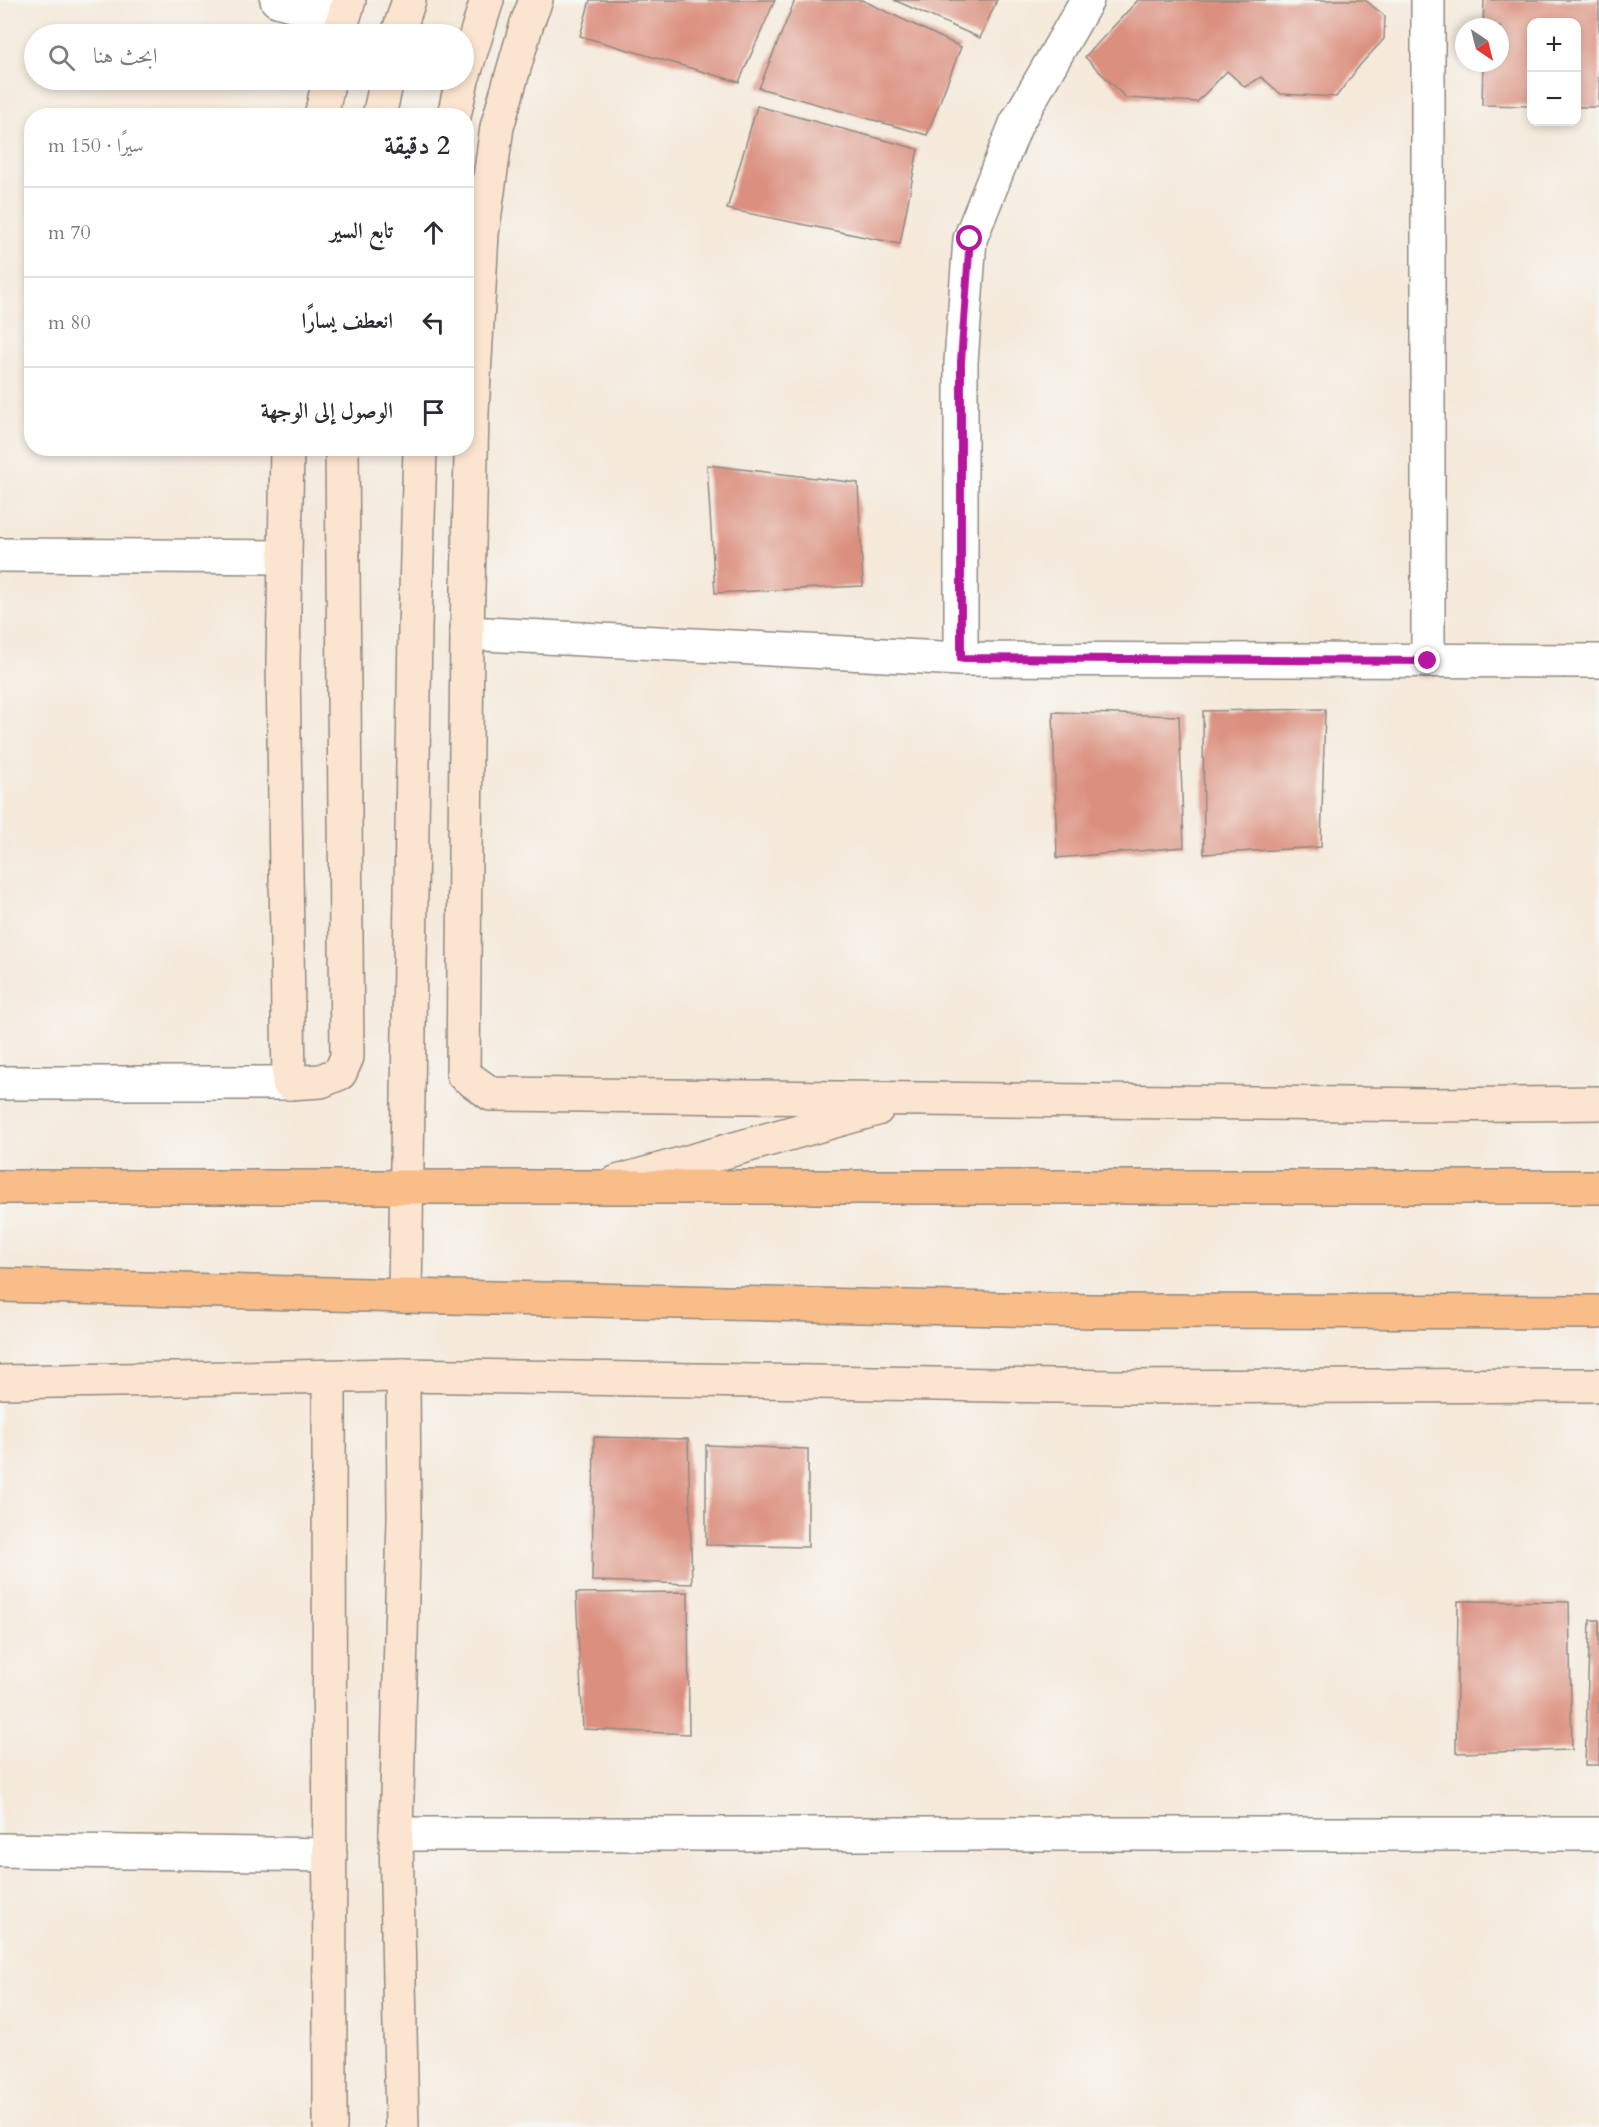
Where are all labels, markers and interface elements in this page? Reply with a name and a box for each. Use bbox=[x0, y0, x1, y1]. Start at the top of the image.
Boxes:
north arrow bbox=[1455, 18, 1509, 72]
map controls bbox=[1527, 18, 1581, 126]
button: + bbox=[1527, 18, 1581, 72]
search box bbox=[24, 24, 474, 90]
icon: search bbox=[45, 41, 78, 74]
text: ابحث هنا bbox=[93, 41, 158, 71]
button: − bbox=[1527, 72, 1581, 126]
text: 2 دقيقة bbox=[384, 128, 450, 163]
text: سيرًا · 150 m bbox=[48, 132, 144, 159]
text: تابع السير bbox=[330, 216, 393, 246]
icon: ahead bbox=[417, 216, 450, 249]
text: 70 m bbox=[48, 219, 91, 246]
route start bbox=[956, 225, 982, 251]
text: انعطف يسارًا bbox=[302, 306, 393, 336]
icon: left bbox=[417, 306, 450, 339]
text: 80 m bbox=[48, 309, 91, 336]
text: الوصول إلى الوجهة bbox=[261, 396, 393, 426]
icon: arrive bbox=[417, 396, 450, 429]
route end bbox=[1414, 647, 1440, 673]

